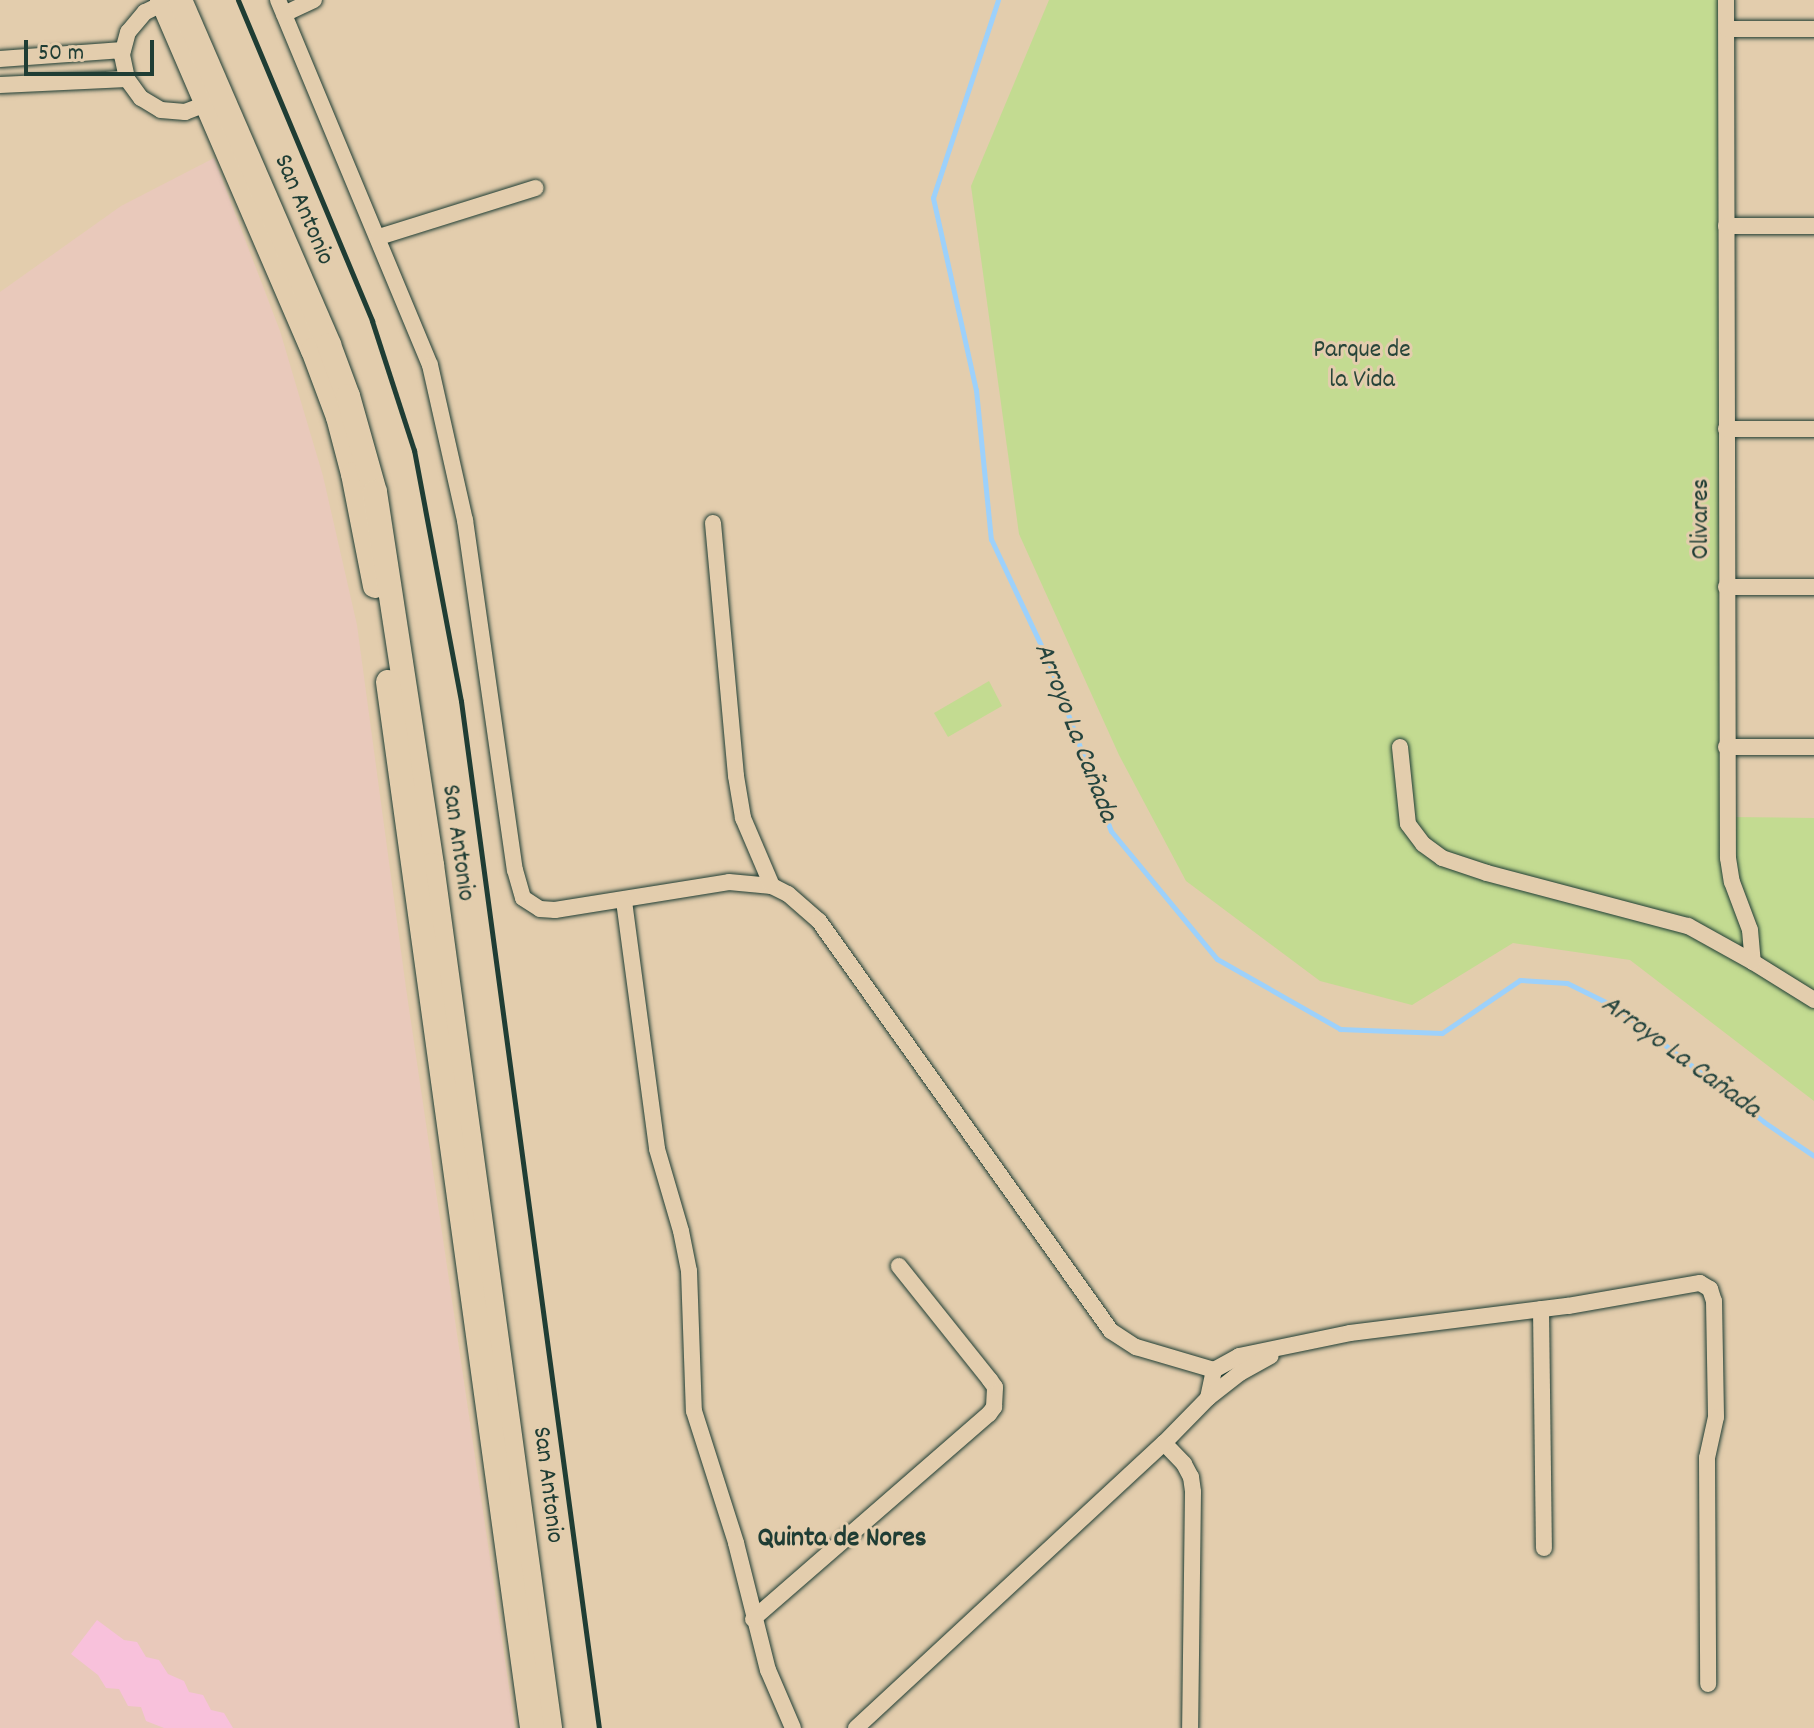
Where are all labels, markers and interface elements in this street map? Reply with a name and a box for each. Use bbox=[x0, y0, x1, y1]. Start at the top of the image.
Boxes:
scale bar bbox=[28, 24, 158, 74]
text: 50 m bbox=[38, 37, 84, 71]
street label: San Antonio bbox=[266, 150, 340, 270]
park label: Parque de la Vida bbox=[1313, 335, 1411, 396]
street label: Olivares bbox=[1686, 479, 1718, 559]
water label: Arroyo La Cañada bbox=[1024, 639, 1124, 827]
street label: San Antonio bbox=[433, 783, 481, 903]
water label: Arroyo La Cañada bbox=[1594, 989, 1766, 1127]
street label: San Antonio bbox=[524, 1425, 570, 1545]
district label: Quinta de Nores bbox=[758, 1523, 926, 1557]

